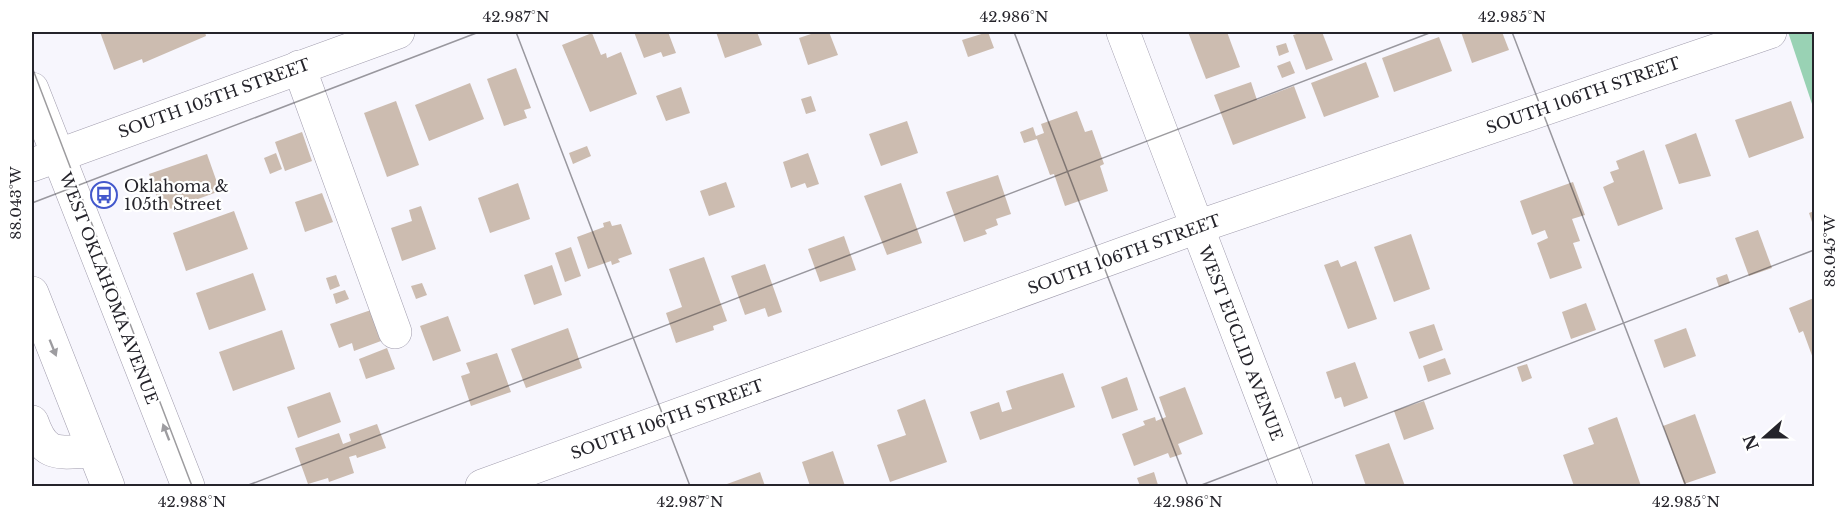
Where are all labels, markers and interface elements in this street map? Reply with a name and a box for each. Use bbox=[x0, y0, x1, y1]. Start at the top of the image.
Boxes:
text: 42.987°N bbox=[483, 7, 549, 26]
text: 42.986°N bbox=[979, 7, 1049, 26]
text: 42.985°N bbox=[1478, 7, 1546, 26]
street label: SOUTH 106TH STREET bbox=[1483, 52, 1683, 138]
street label: SOUTH 105TH STREET bbox=[115, 54, 313, 142]
text: 88.043°W bbox=[6, 166, 25, 240]
street label: WEST OKLAHOMA AVENUE bbox=[55, 168, 163, 407]
place label: Oklahoma & 105th Street bbox=[124, 176, 229, 214]
bus stop icon: Oklahoma & 105th Street bbox=[89, 180, 119, 210]
street label: SOUTH 106TH STREET bbox=[1025, 210, 1223, 298]
text: 88.045°W bbox=[1820, 214, 1839, 287]
street label: WEST EUCLID AVENUE bbox=[1194, 242, 1287, 443]
one-way arrow bbox=[49, 339, 58, 357]
street label: SOUTH 106TH STREET bbox=[568, 375, 766, 463]
north arrow bbox=[1735, 407, 1795, 467]
one-way arrow bbox=[161, 423, 170, 441]
text: N bbox=[1739, 432, 1763, 453]
text: 42.988°N bbox=[158, 492, 226, 511]
text: 42.987°N bbox=[657, 492, 723, 511]
text: 42.986°N bbox=[1153, 492, 1223, 511]
text: 42.985°N bbox=[1652, 492, 1720, 511]

